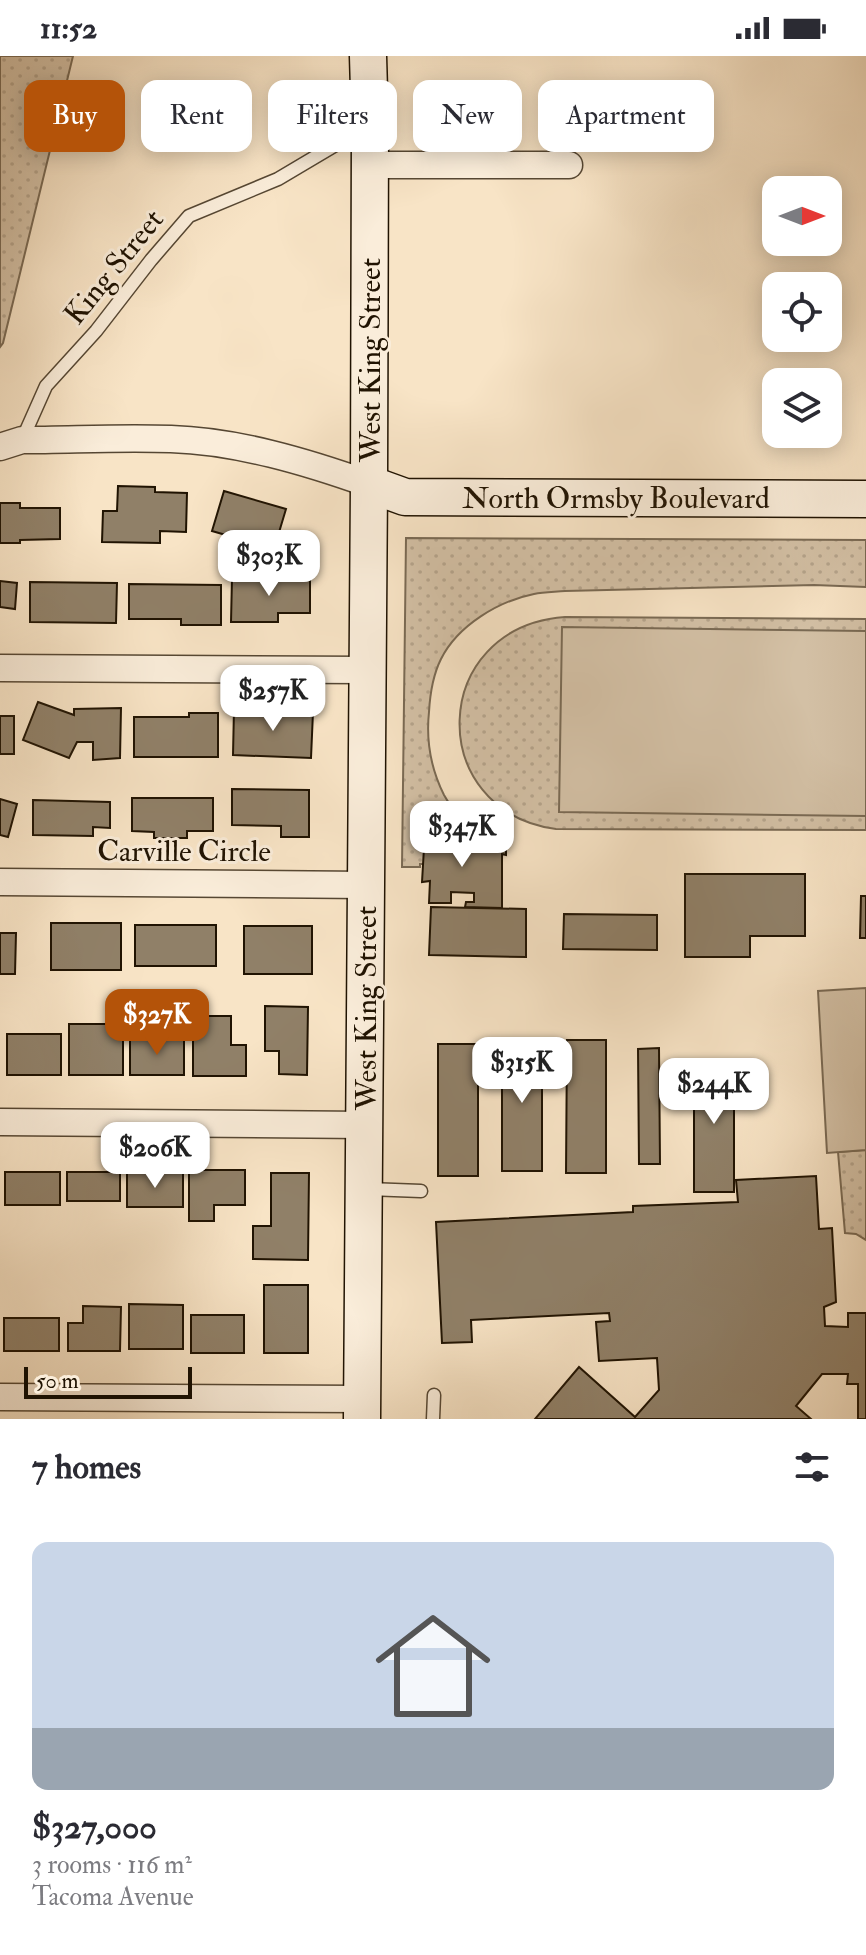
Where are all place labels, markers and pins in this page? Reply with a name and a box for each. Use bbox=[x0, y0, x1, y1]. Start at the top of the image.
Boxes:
pin: $303K bbox=[213, 530, 325, 598]
pin: $257K bbox=[217, 665, 329, 733]
pin: $347K bbox=[406, 801, 518, 869]
pin: $327K bbox=[101, 989, 213, 1057]
pin: $315K bbox=[466, 1037, 578, 1105]
pin: $244K bbox=[658, 1058, 770, 1126]
pin: $206K bbox=[99, 1122, 211, 1190]

